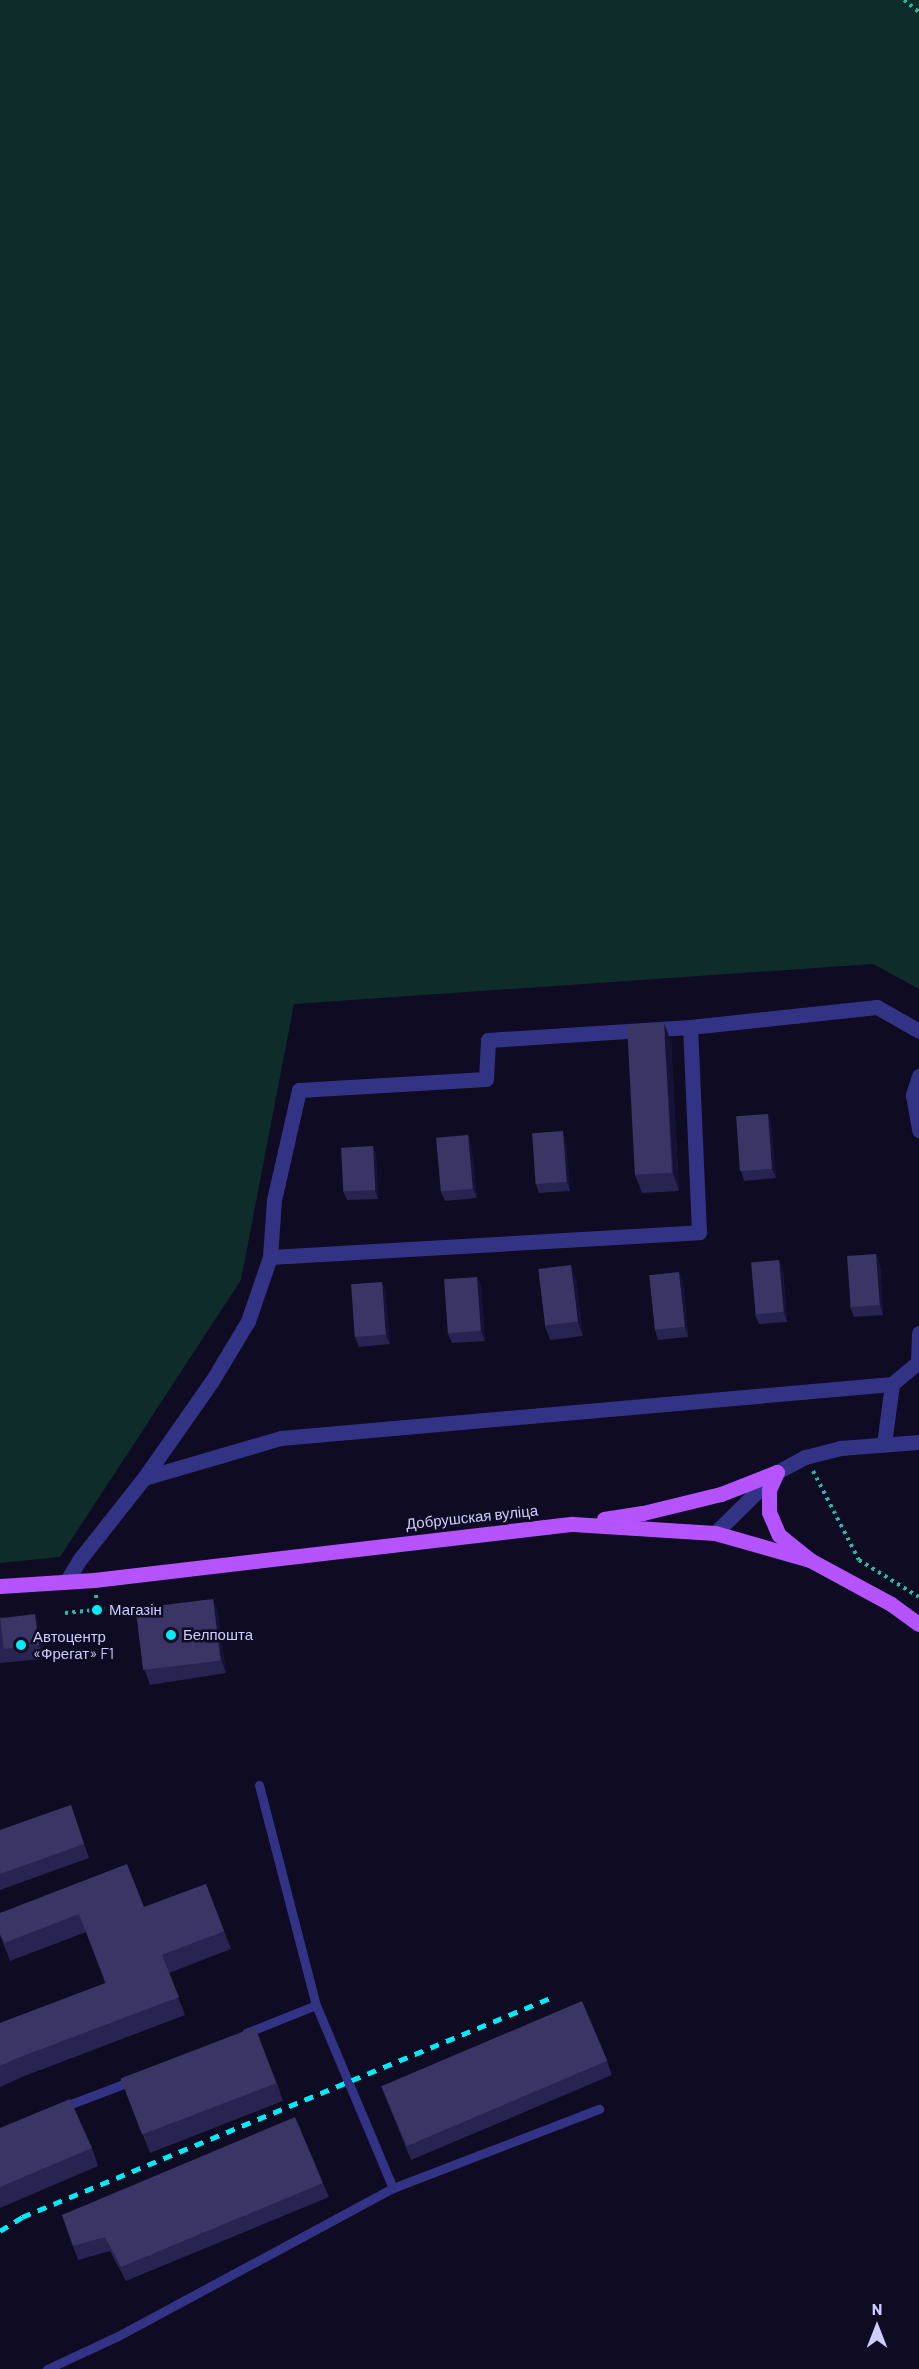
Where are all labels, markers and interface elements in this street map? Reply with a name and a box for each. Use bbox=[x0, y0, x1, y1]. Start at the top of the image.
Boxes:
street label: Добрушская вуліца bbox=[405, 1501, 539, 1533]
place label: Магазін bbox=[109, 1601, 162, 1619]
marker: Магазін bbox=[90, 1603, 104, 1617]
place label: Белпошта bbox=[183, 1626, 253, 1644]
place label: Автоцентр «Фрегат» F1 bbox=[33, 1627, 114, 1662]
marker: Белпошта bbox=[164, 1628, 178, 1642]
marker: Автоцентр «Фрегат» F1 bbox=[14, 1638, 28, 1652]
north arrow bbox=[847, 2297, 907, 2357]
text: N bbox=[872, 2299, 882, 2318]

